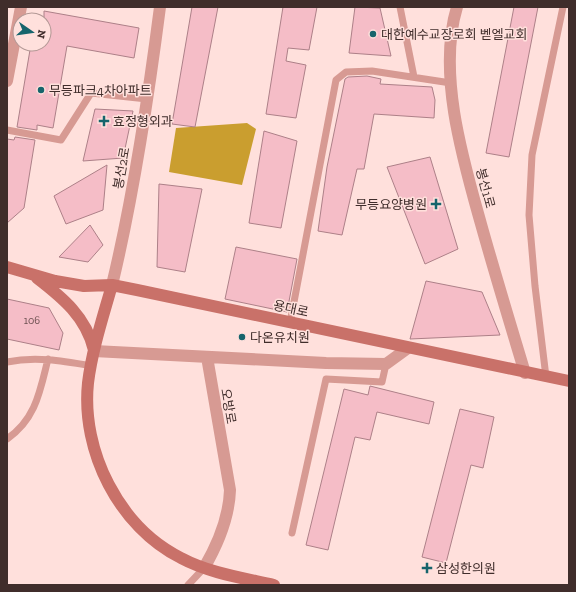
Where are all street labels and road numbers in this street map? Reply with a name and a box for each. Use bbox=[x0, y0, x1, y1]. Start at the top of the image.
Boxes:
street label: 봉선2로 bbox=[110, 146, 133, 190]
street label: 봉선1로 bbox=[473, 166, 498, 210]
street label: 용대로 bbox=[272, 297, 310, 320]
street label: 오방로 bbox=[218, 387, 239, 425]

